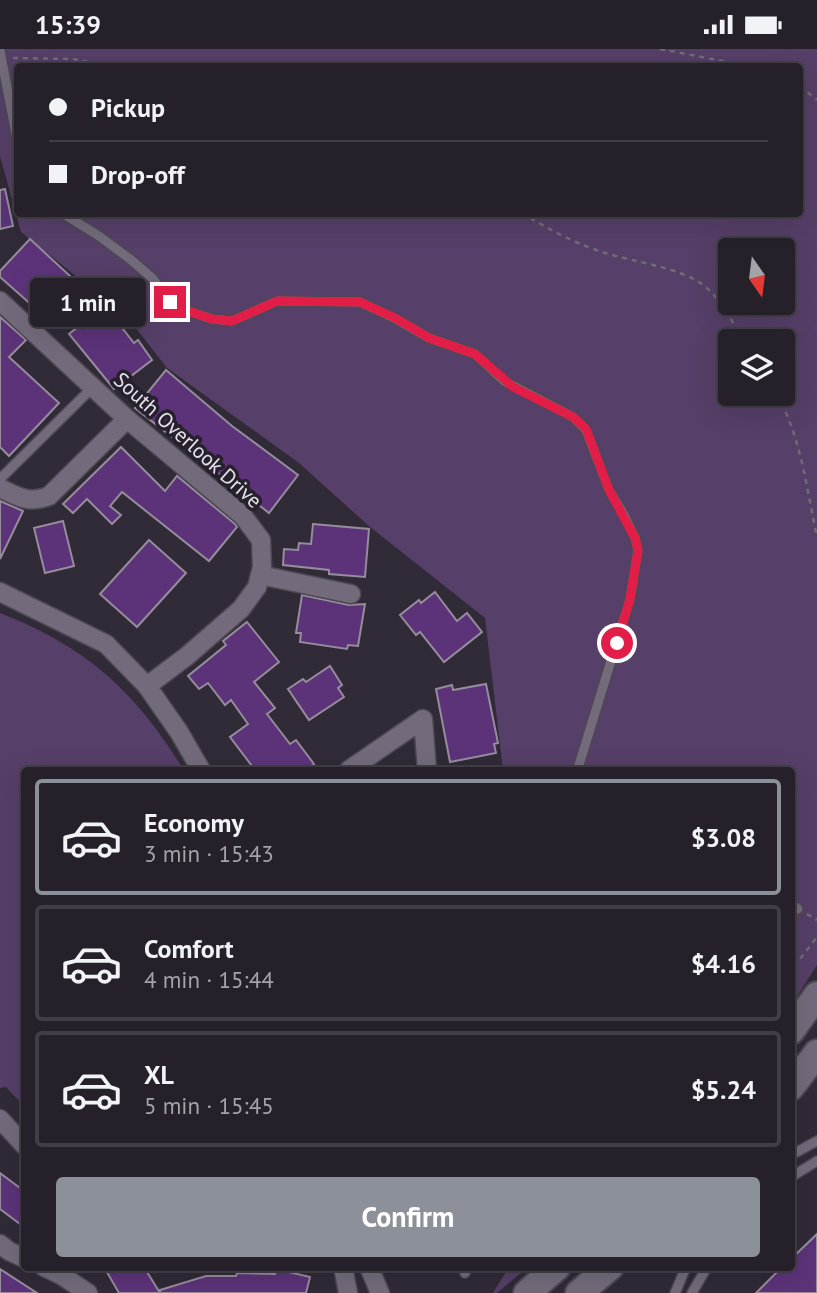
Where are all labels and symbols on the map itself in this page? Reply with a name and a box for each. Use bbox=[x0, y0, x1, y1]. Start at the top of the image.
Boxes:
north arrow bbox=[718, 238, 794, 315]
callout: 1 min bbox=[30, 278, 146, 327]
route end bbox=[154, 286, 186, 318]
street label: South Overlook Drive bbox=[108, 366, 268, 514]
route start bbox=[601, 627, 633, 659]

